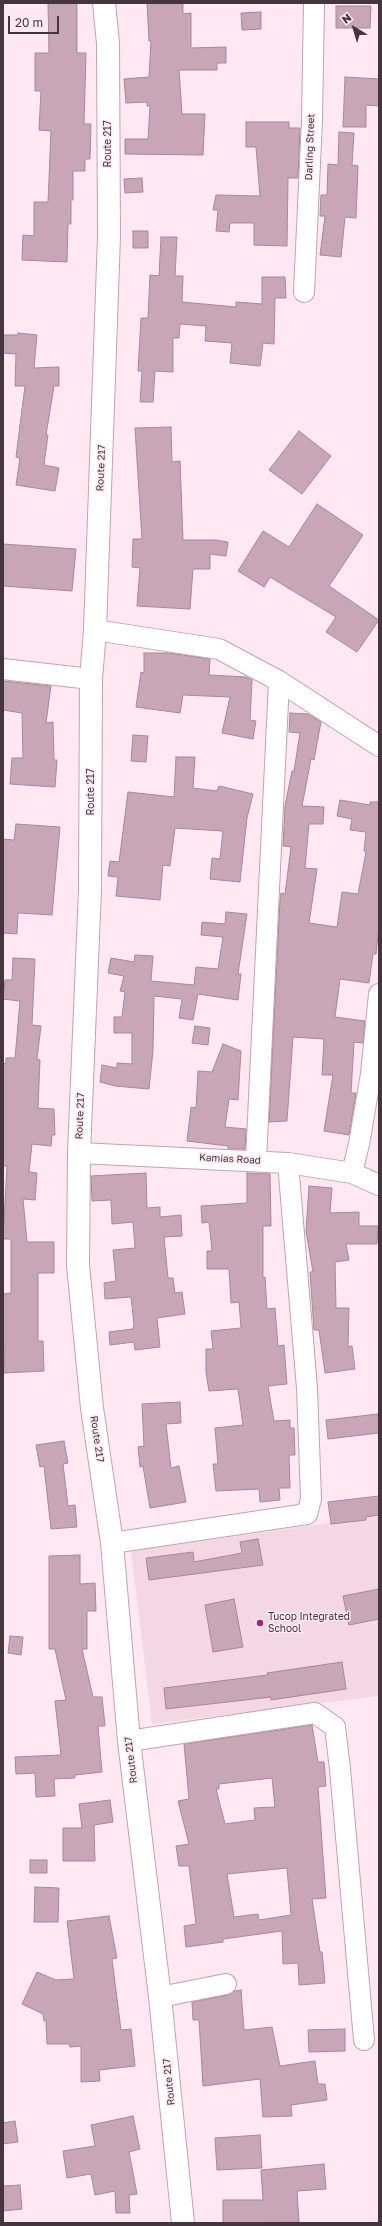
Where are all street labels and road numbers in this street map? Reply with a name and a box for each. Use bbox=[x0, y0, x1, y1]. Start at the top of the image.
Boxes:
street label: Darling Street bbox=[303, 113, 317, 181]
street label: Route 217 bbox=[102, 121, 114, 167]
street label: Route 217 bbox=[94, 444, 108, 492]
street label: Route 217 bbox=[85, 769, 97, 815]
street label: Route 217 bbox=[73, 1092, 87, 1140]
street label: Kamias Road bbox=[199, 1151, 261, 1167]
street label: Route 217 bbox=[88, 1415, 106, 1463]
street label: Route 217 bbox=[122, 1736, 140, 1784]
street label: Route 217 bbox=[161, 2058, 177, 2106]

